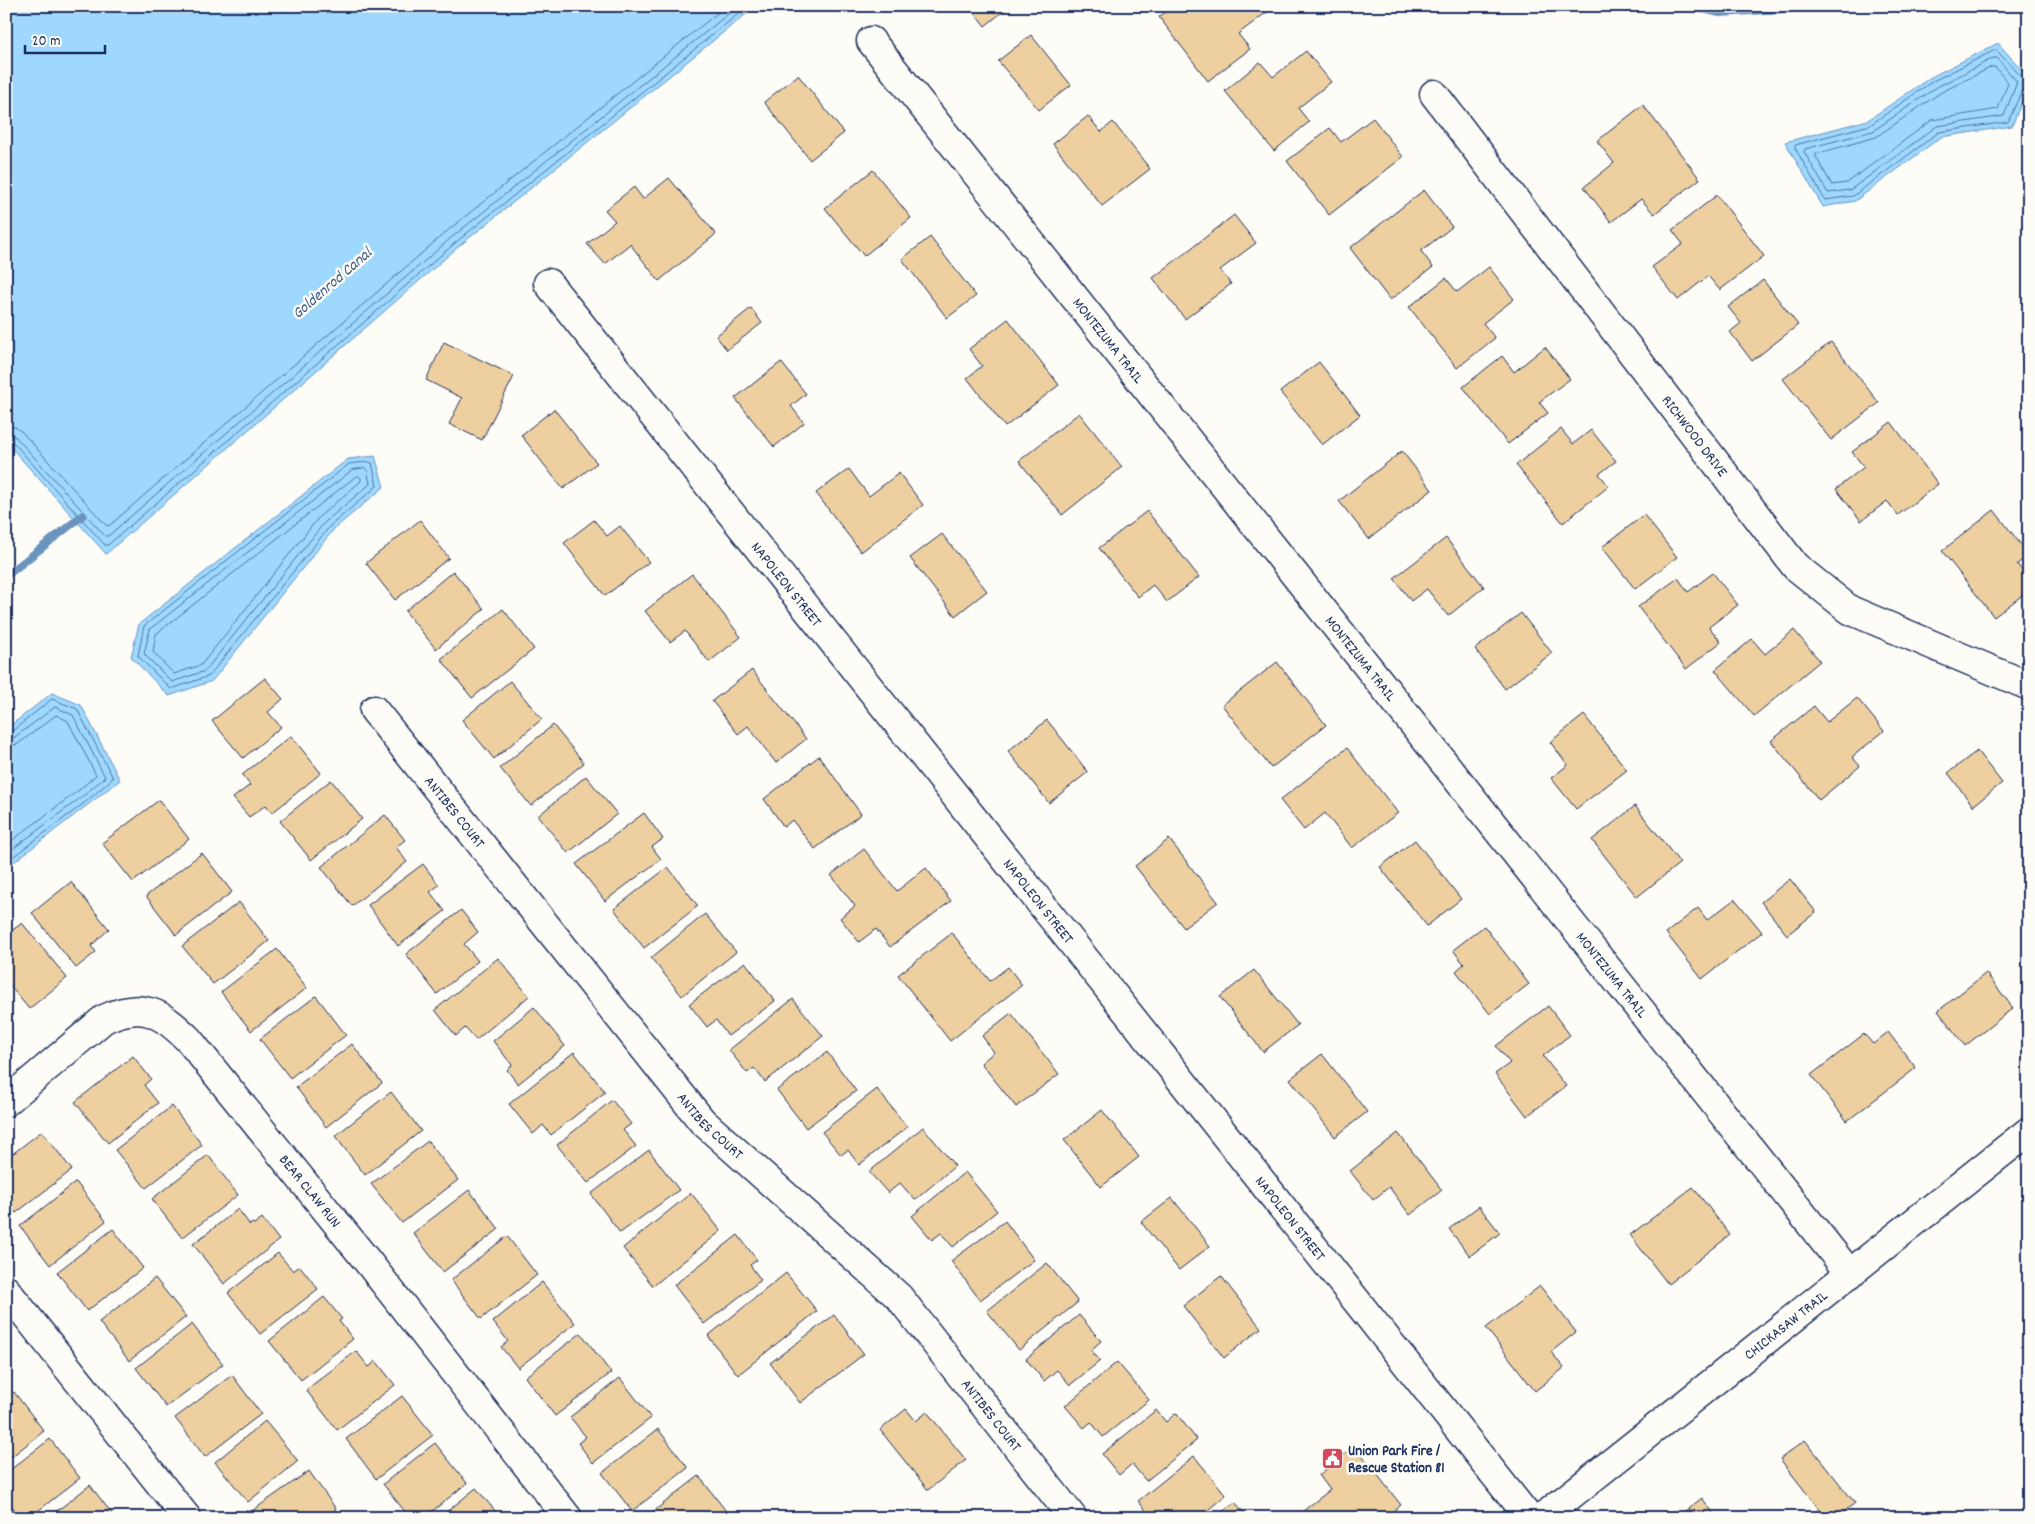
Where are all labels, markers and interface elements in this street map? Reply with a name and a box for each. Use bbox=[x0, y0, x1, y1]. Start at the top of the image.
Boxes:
scale bar bbox=[25, 22, 105, 54]
text: 20 m bbox=[32, 31, 60, 53]
water label: Goldenrod Canal bbox=[288, 242, 379, 325]
street label: MONTEZUMA TRAIL bbox=[1066, 294, 1148, 389]
street label: RICHWOOD DRIVE bbox=[1655, 391, 1732, 482]
street label: NAPOLEON STREET bbox=[745, 538, 826, 632]
street label: MONTEZUMA TRAIL bbox=[1318, 612, 1400, 707]
street label: ANTIBES COURT bbox=[418, 772, 489, 854]
street label: NAPOLEON STREET bbox=[997, 855, 1078, 949]
street label: MONTEZUMA TRAIL bbox=[1570, 928, 1652, 1023]
street label: ANTIBES COURT bbox=[670, 1089, 747, 1166]
street label: BEAR CLAW RUN bbox=[273, 1151, 345, 1233]
street label: NAPOLEON STREET bbox=[1248, 1172, 1330, 1266]
street label: CHICKASAW TRAIL bbox=[1740, 1286, 1833, 1366]
street label: ANTIBES COURT bbox=[955, 1375, 1026, 1457]
place label: Union Park Fire / Rescue Station 81 bbox=[1348, 1441, 1445, 1480]
public building icon: Union Park Fire / Rescue Station 81 bbox=[1320, 1447, 1344, 1471]

